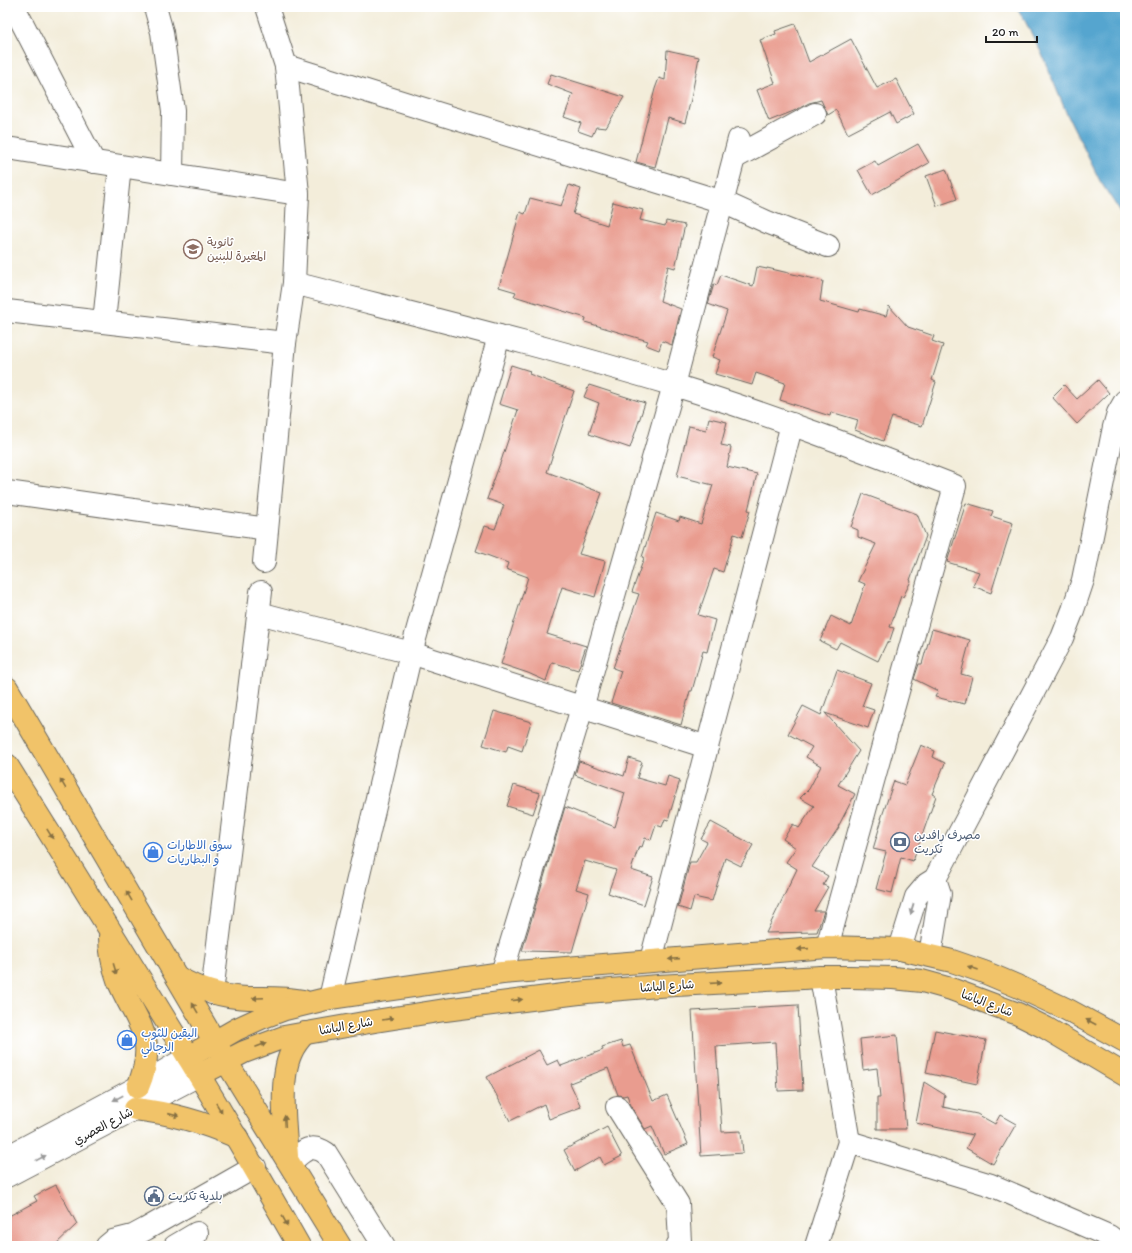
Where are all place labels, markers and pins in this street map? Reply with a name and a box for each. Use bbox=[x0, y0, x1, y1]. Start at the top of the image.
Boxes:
place label: ثانوية المغيرة للبنين bbox=[207, 235, 266, 264]
school or university icon: ثانوية المغيرة للبنين bbox=[182, 238, 204, 260]
place label: مصرف رافدين تكريت bbox=[914, 828, 980, 856]
bank icon: مصرف رافدين تكريت bbox=[889, 831, 911, 853]
place label: سوق الاطارات و البطاريات bbox=[167, 838, 232, 867]
shop icon: سوق الاطارات و البطاريات bbox=[142, 841, 164, 863]
place label: اليقين للثوب الرجالي bbox=[141, 1026, 197, 1058]
shop icon: اليقين للثوب الرجالي bbox=[116, 1029, 138, 1051]
public building icon: بلدية تكريت bbox=[143, 1185, 165, 1207]
place label: بلدية تكريت bbox=[168, 1189, 222, 1204]

